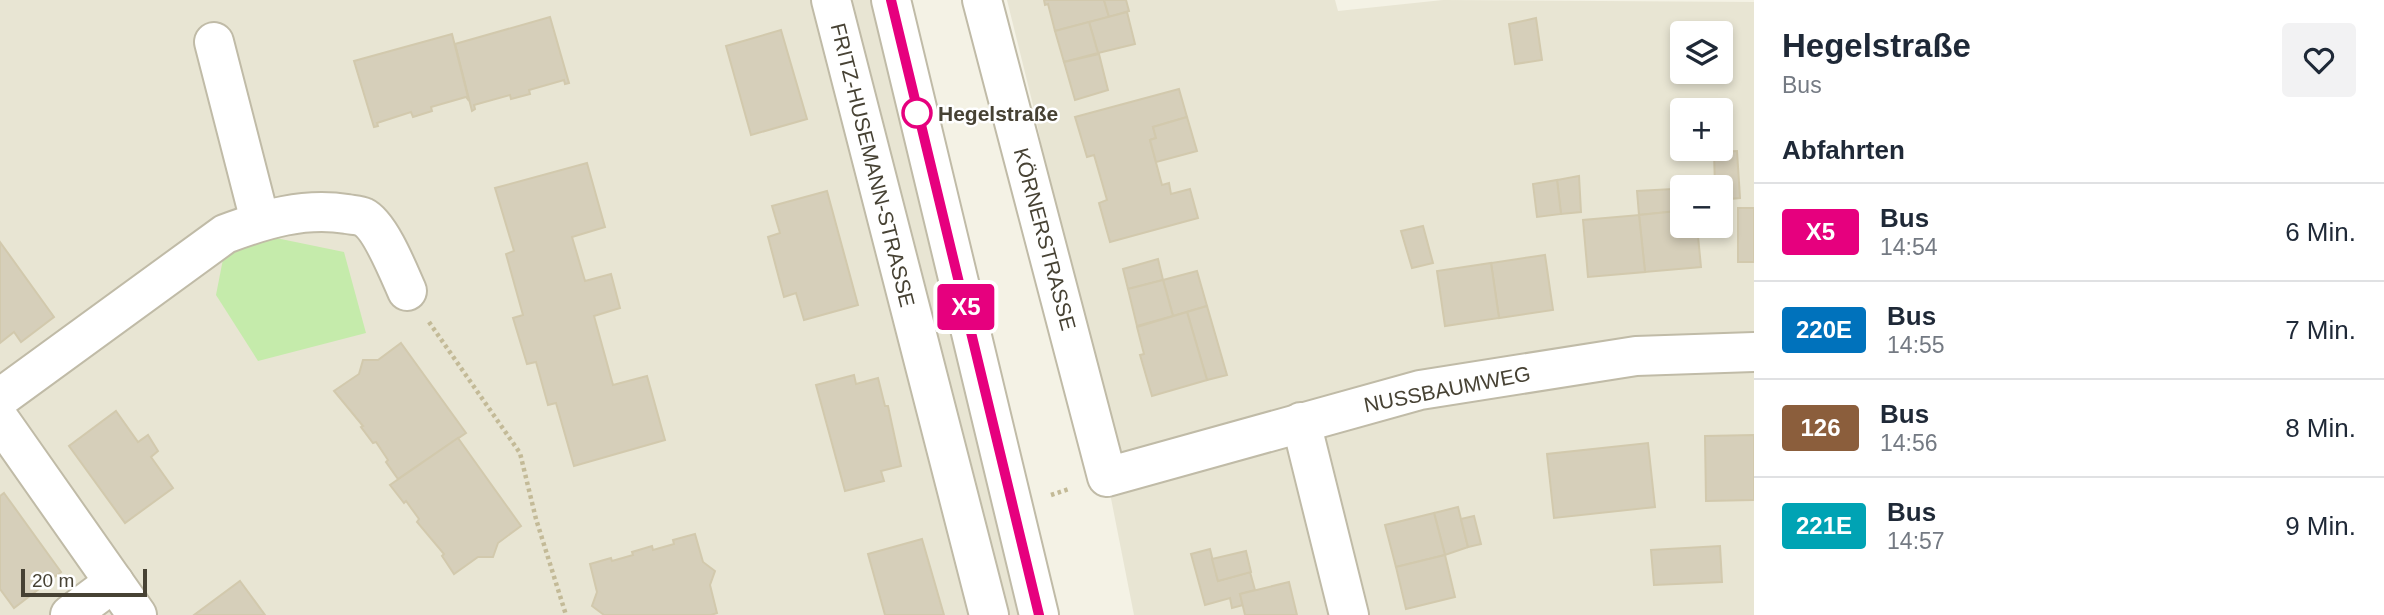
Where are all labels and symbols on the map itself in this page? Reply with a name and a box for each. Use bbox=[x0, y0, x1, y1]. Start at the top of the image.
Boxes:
street label: FRITZ-HUSEMANN-STRASSE bbox=[827, 21, 919, 309]
marker: Hegelstraße bbox=[902, 98, 932, 128]
place label: Hegelstraße bbox=[938, 102, 1058, 125]
street label: KÖRNERSTRASSE bbox=[1010, 145, 1080, 333]
line badge: X5 bbox=[934, 284, 998, 330]
street label: NUSSBAUMWEG bbox=[1362, 362, 1532, 416]
scale bar bbox=[21, 566, 147, 598]

